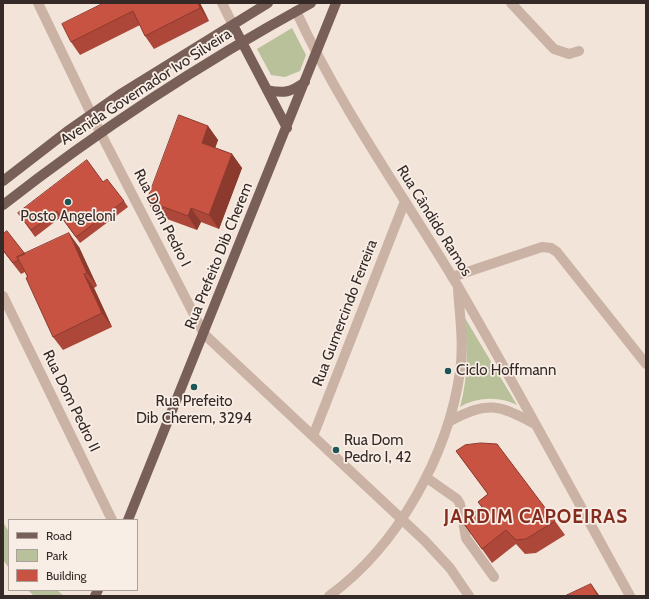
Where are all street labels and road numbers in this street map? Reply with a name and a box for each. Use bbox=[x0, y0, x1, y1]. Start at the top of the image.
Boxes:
street label: Avenida Governador Ivo Silveira bbox=[57, 25, 235, 149]
street label: Rua Cândido Ramos bbox=[393, 162, 475, 280]
street label: Rua Dom Pedro I bbox=[130, 166, 194, 270]
street label: Rua Prefeito Dib Cherem bbox=[181, 180, 257, 332]
street label: Rua Gumercindo Ferreira bbox=[309, 237, 381, 389]
street label: Rua Dom Pedro II bbox=[39, 347, 103, 455]

